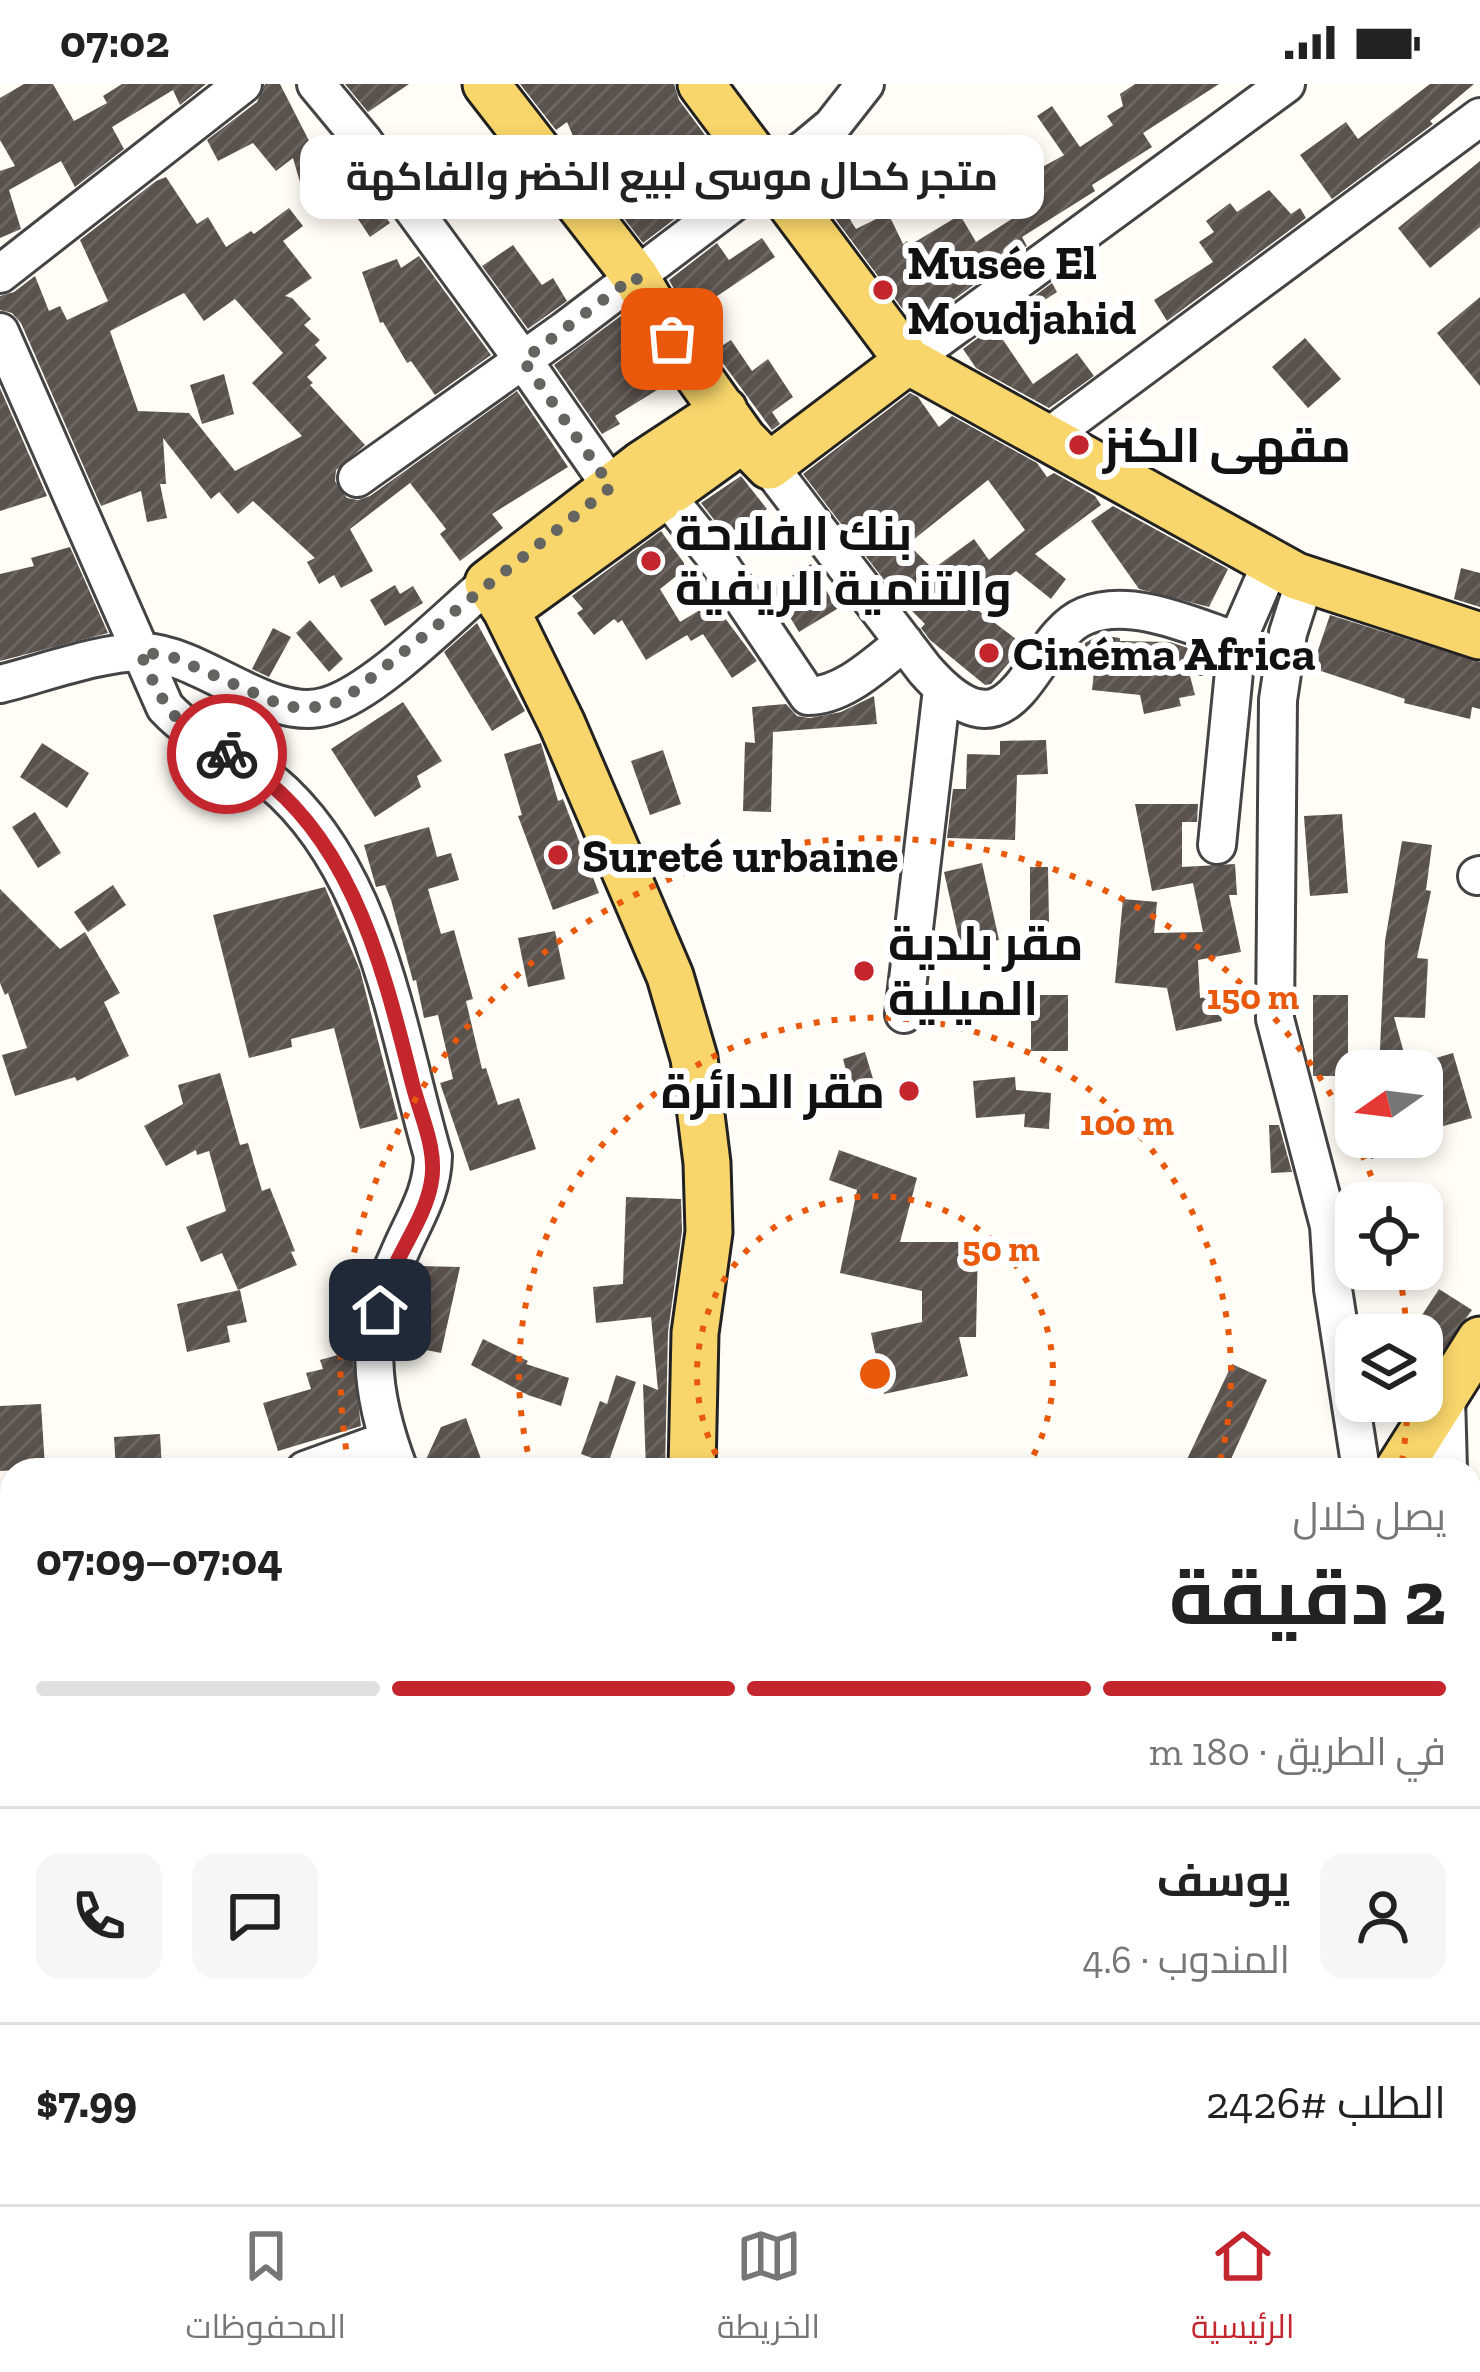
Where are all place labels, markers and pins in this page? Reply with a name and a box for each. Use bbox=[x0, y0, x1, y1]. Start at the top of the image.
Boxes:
callout: متجر كحال موسى لبيع الخضر والفاكهة bbox=[300, 135, 1044, 219]
place label: Musée El Moudjahid bbox=[907, 234, 1136, 346]
marker: Musée El Moudjahid bbox=[870, 277, 896, 303]
pin bbox=[621, 288, 723, 390]
place label: مقهى الكنز bbox=[1101, 417, 1351, 475]
marker: مقهى الكنز bbox=[1066, 432, 1092, 458]
place label: بنك الفلاحة والتنمية الريفية bbox=[675, 505, 1012, 617]
marker: بنك الفلاحة والتنمية الريفية bbox=[638, 548, 664, 574]
place label: Cinéma Africa bbox=[1013, 625, 1316, 682]
marker: Cinéma Africa bbox=[976, 640, 1002, 666]
place label: Sureté urbaine bbox=[582, 827, 898, 884]
marker: Sureté urbaine bbox=[545, 842, 571, 868]
place label: مقر بلدية الميلية bbox=[888, 915, 1084, 1027]
marker: مقر بلدية الميلية bbox=[851, 958, 877, 984]
place label: مقر الدائرة bbox=[661, 1063, 885, 1120]
marker: مقر الدائرة bbox=[896, 1078, 922, 1104]
pin bbox=[329, 1259, 431, 1361]
centre of rings bbox=[854, 1353, 896, 1395]

